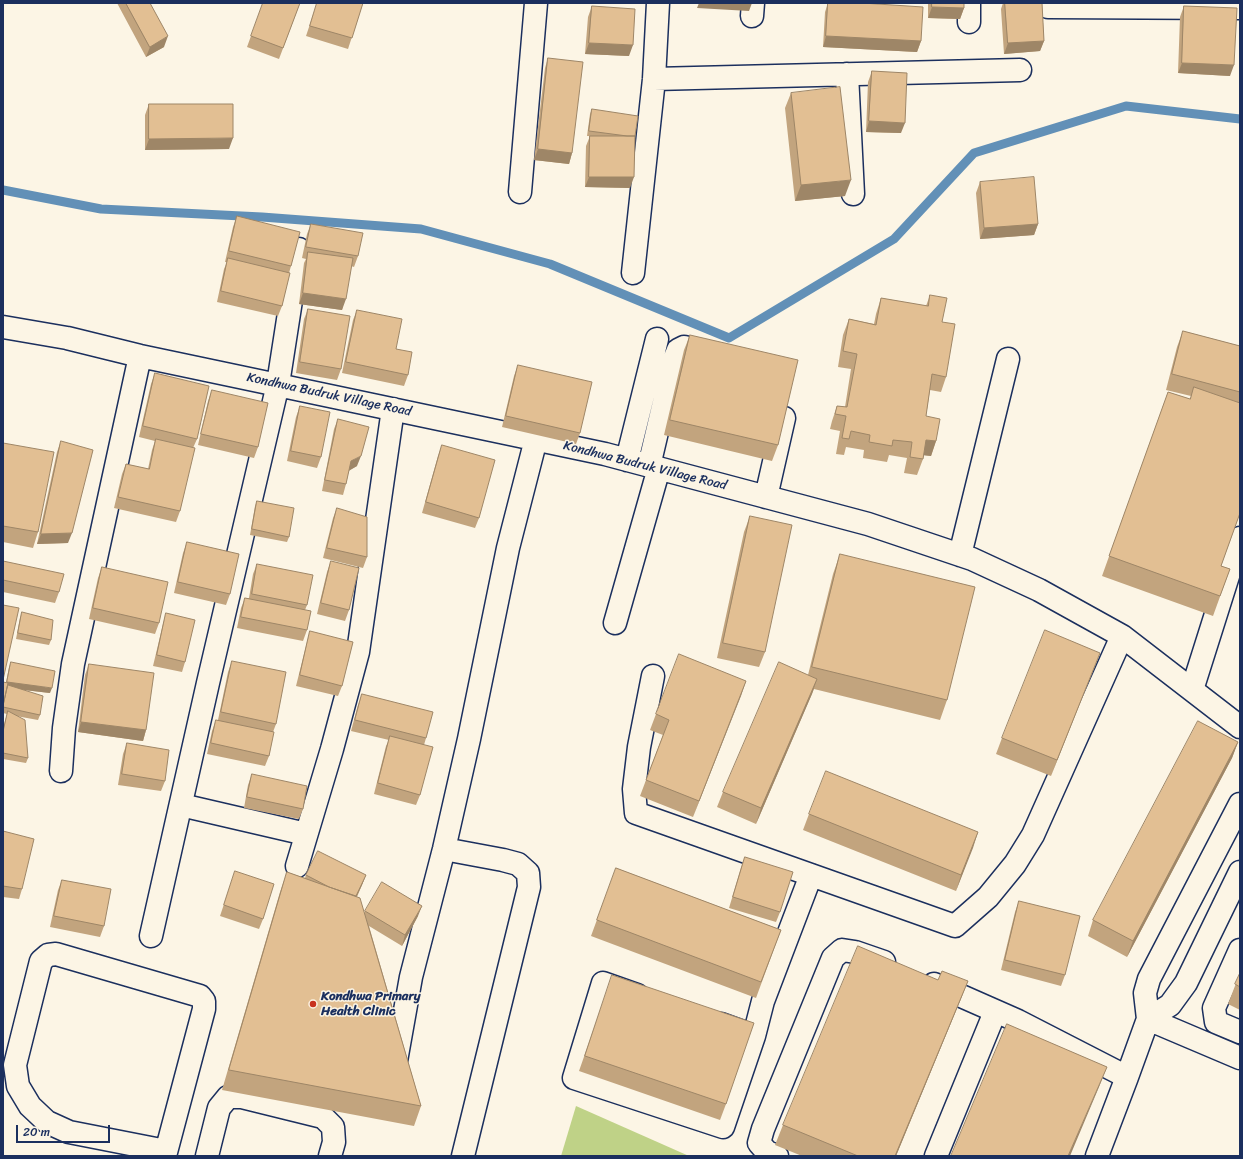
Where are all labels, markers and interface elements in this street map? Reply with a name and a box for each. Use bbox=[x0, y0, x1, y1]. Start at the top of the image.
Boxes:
street label: Kondhwa Budruk Village Road bbox=[245, 370, 413, 420]
street label: Kondhwa Budruk Village Road bbox=[562, 438, 728, 494]
place label: Kondhwa Primary Health Clinic bbox=[321, 989, 420, 1020]
marker: Kondhwa Primary Health Clinic bbox=[308, 999, 318, 1009]
scale bar bbox=[18, 1117, 112, 1143]
text: 20 m bbox=[23, 1121, 50, 1143]

